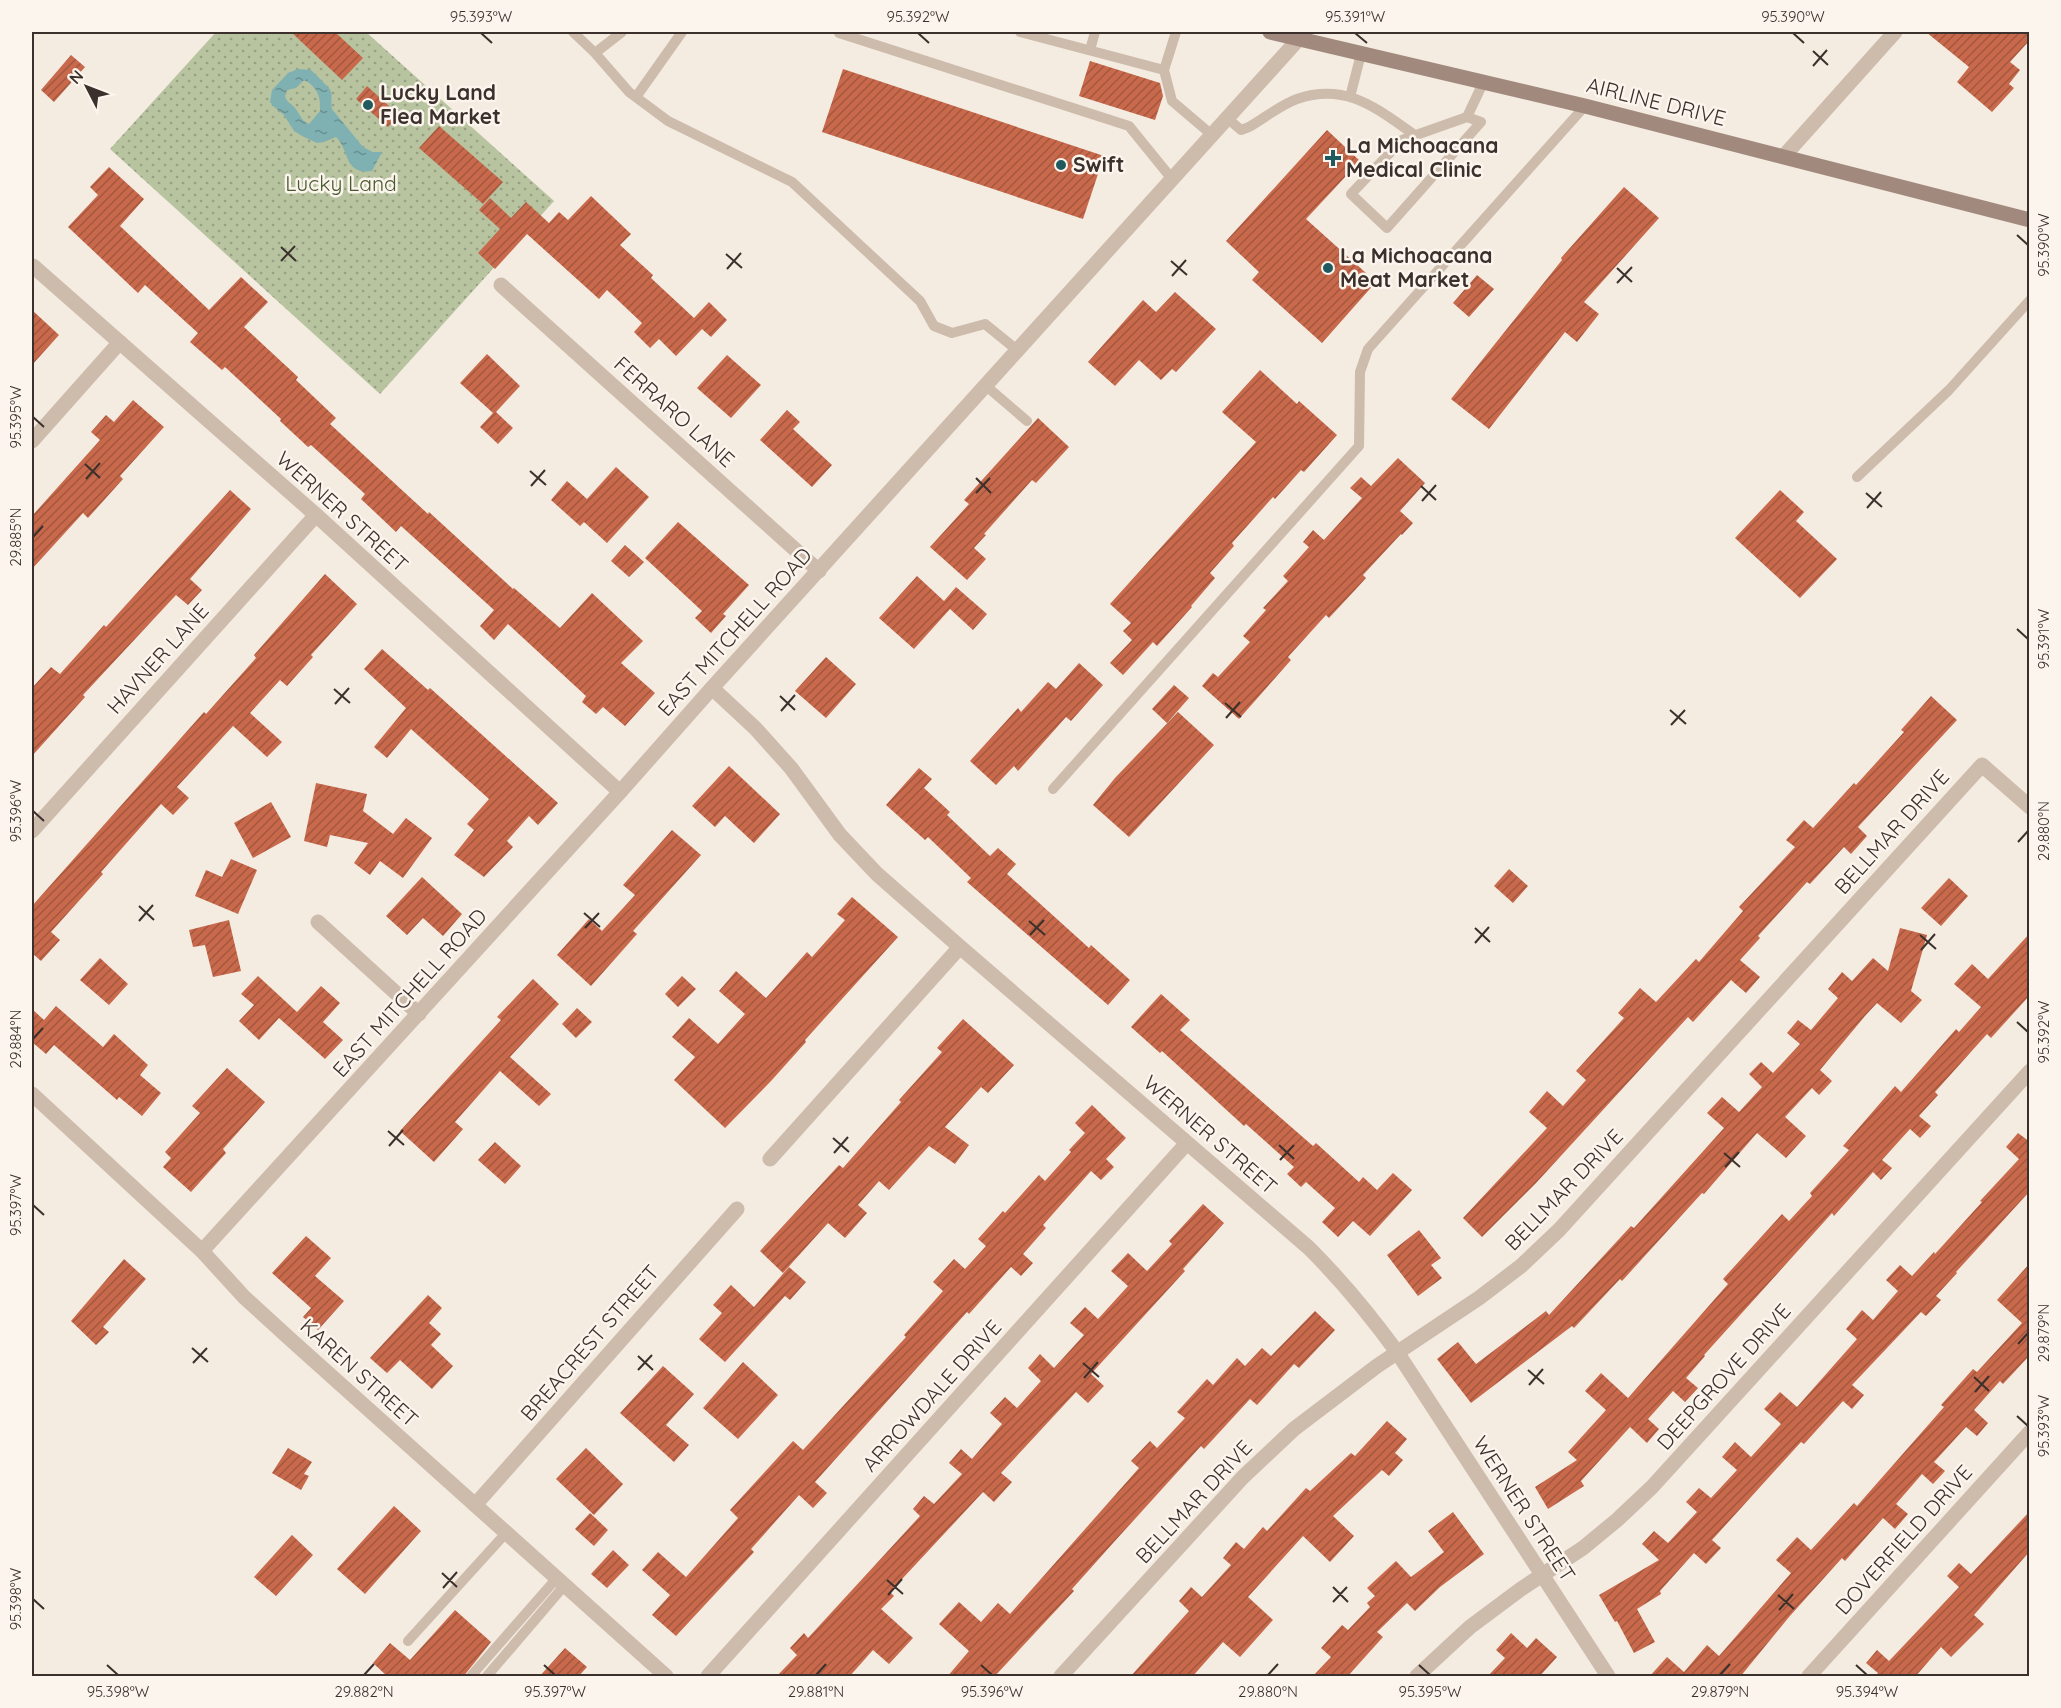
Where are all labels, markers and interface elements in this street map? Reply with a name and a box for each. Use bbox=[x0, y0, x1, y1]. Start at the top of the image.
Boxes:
text: 95.393°W bbox=[450, 7, 513, 26]
text: 95.392°W bbox=[887, 7, 950, 26]
text: 95.391°W bbox=[1325, 7, 1386, 26]
text: 95.390°W bbox=[1761, 7, 1825, 26]
north arrow bbox=[57, 57, 117, 117]
text: N bbox=[64, 66, 87, 88]
street label: AIRLINE DRIVE bbox=[1584, 71, 1729, 131]
place label: Lucky Land Flea Market bbox=[380, 79, 501, 129]
marker: Lucky Land Flea Market bbox=[361, 98, 375, 112]
place label: La Michoacana Medical Clinic bbox=[1346, 132, 1498, 182]
marker: La Michoacana Medical Clinic bbox=[1324, 149, 1342, 167]
place label: Swift bbox=[1073, 151, 1124, 177]
marker: Swift bbox=[1054, 158, 1068, 172]
park label: Lucky Land bbox=[285, 170, 397, 196]
text: 95.390°W bbox=[2034, 213, 2053, 277]
place label: La Michoacana Meat Market bbox=[1340, 242, 1492, 292]
marker: La Michoacana Meat Market bbox=[1321, 261, 1335, 275]
street label: FERRARO LANE bbox=[609, 350, 740, 472]
text: 95.395°W bbox=[6, 385, 25, 448]
street label: WERNER STREET bbox=[271, 445, 414, 577]
text: 29.885°N bbox=[6, 507, 25, 567]
street label: EAST MITCHELL ROAD bbox=[652, 542, 817, 721]
street label: HAVNER LANE bbox=[101, 598, 214, 719]
text: 95.391°W bbox=[2034, 608, 2053, 669]
street label: BELLMAR DRIVE bbox=[1828, 764, 1954, 899]
text: 95.396°W bbox=[6, 779, 25, 842]
text: 29.880°N bbox=[2034, 801, 2053, 861]
street label: EAST MITCHELL ROAD bbox=[327, 903, 492, 1082]
text: 95.392°W bbox=[2034, 1000, 2053, 1063]
text: 29.884°N bbox=[6, 1010, 25, 1068]
street label: WERNER STREET bbox=[1139, 1069, 1283, 1199]
street label: BELLMAR DRIVE bbox=[1499, 1123, 1628, 1256]
text: 95.397°W bbox=[6, 1174, 25, 1236]
street label: BREACREST STREET bbox=[514, 1259, 664, 1426]
street label: DEEPGROVE DRIVE bbox=[1651, 1298, 1796, 1455]
text: 29.879°N bbox=[2034, 1304, 2053, 1362]
street label: KAREN STREET bbox=[295, 1312, 424, 1432]
street label: ARROWDALE DRIVE bbox=[856, 1314, 1006, 1477]
text: 95.393°W bbox=[2034, 1394, 2053, 1457]
street label: WERNER STREET bbox=[1468, 1431, 1582, 1586]
street label: BELLMAR DRIVE bbox=[1130, 1434, 1257, 1568]
street label: DOVERFIELD DRIVE bbox=[1829, 1459, 1977, 1619]
text: 95.398°W bbox=[6, 1567, 25, 1630]
text: 95.398°W bbox=[87, 1682, 150, 1701]
text: 29.882°N bbox=[334, 1682, 394, 1701]
text: 95.397°W bbox=[524, 1682, 586, 1701]
text: 29.881°N bbox=[788, 1682, 844, 1701]
text: 95.396°W bbox=[961, 1682, 1024, 1701]
text: 29.880°N bbox=[1238, 1682, 1298, 1701]
text: 95.395°W bbox=[1399, 1682, 1462, 1701]
text: 29.879°N bbox=[1691, 1682, 1749, 1701]
text: 95.394°W bbox=[1836, 1682, 1899, 1701]

